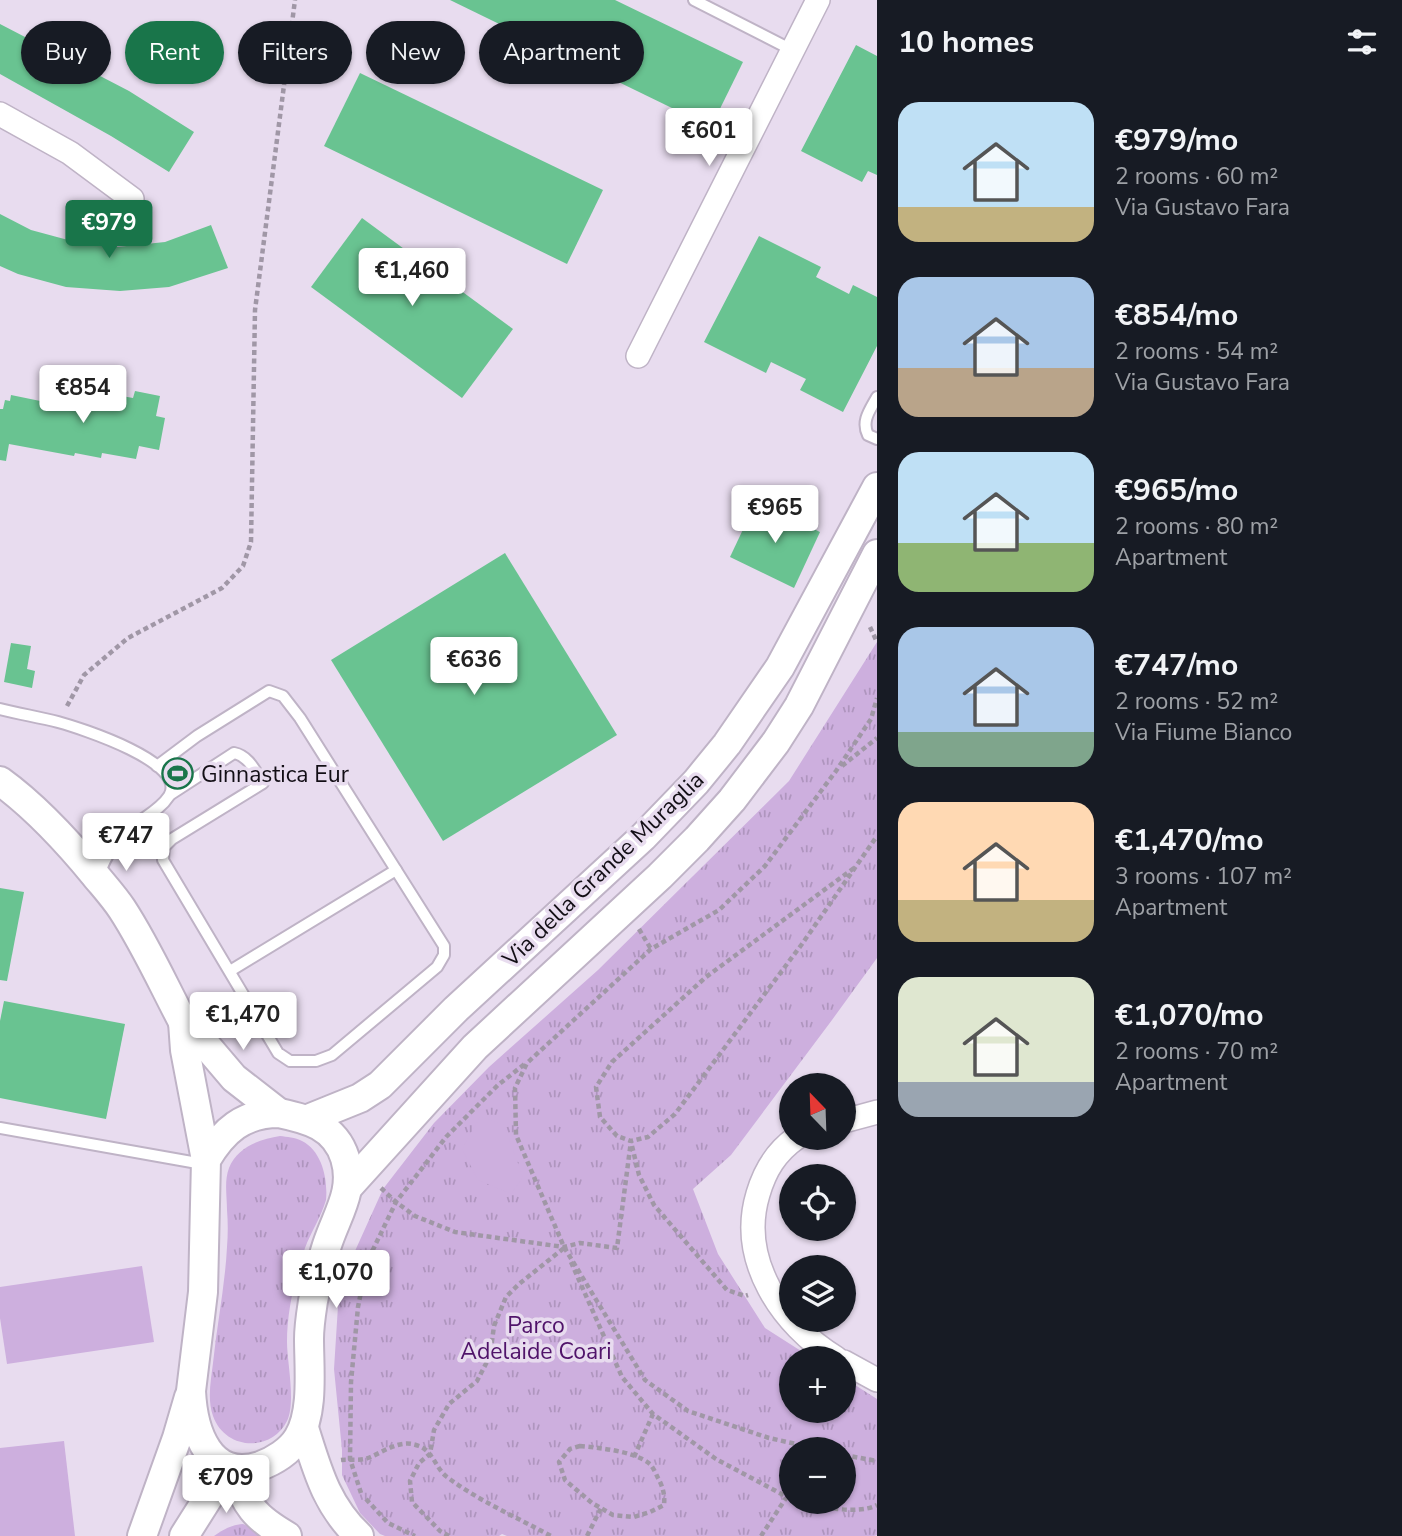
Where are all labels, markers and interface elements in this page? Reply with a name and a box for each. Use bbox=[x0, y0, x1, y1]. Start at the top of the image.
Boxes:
chip: Buy bbox=[21, 21, 111, 84]
chip: Rent bbox=[125, 21, 224, 84]
chip: Filters bbox=[238, 21, 352, 84]
chip: New bbox=[366, 21, 465, 84]
chip: Apartment bbox=[479, 21, 644, 84]
text: 10 homes bbox=[898, 22, 1034, 63]
icon: filters bbox=[1343, 23, 1381, 61]
pin: €601 bbox=[668, 108, 750, 168]
text: €601 bbox=[681, 115, 737, 146]
text: €979/mo bbox=[1115, 120, 1238, 161]
icon: home bbox=[954, 130, 1038, 214]
text: 2 rooms · 60 m² bbox=[1115, 161, 1278, 192]
text: Via Gustavo Fara bbox=[1115, 192, 1290, 223]
pin: €979 bbox=[68, 201, 150, 260]
text: €979 bbox=[81, 207, 137, 238]
pin: €1,460 bbox=[355, 248, 469, 308]
text: €1,460 bbox=[375, 255, 449, 286]
text: €854/mo bbox=[1115, 295, 1238, 336]
icon: home bbox=[954, 305, 1038, 389]
text: 2 rooms · 54 m² bbox=[1115, 336, 1278, 367]
pin: €854 bbox=[42, 366, 124, 425]
text: Via Gustavo Fara bbox=[1115, 367, 1290, 398]
text: €854 bbox=[55, 372, 111, 403]
text: €965/mo bbox=[1115, 470, 1238, 511]
icon: home bbox=[954, 480, 1038, 564]
pin: €965 bbox=[734, 486, 816, 545]
text: €965 bbox=[747, 492, 803, 523]
text: 2 rooms · 80 m² bbox=[1115, 511, 1278, 542]
text: Apartment bbox=[1115, 542, 1227, 573]
pin: €636 bbox=[433, 638, 515, 697]
text: €636 bbox=[446, 644, 502, 675]
text: €747/mo bbox=[1115, 645, 1238, 686]
icon: home bbox=[954, 655, 1038, 739]
text: 2 rooms · 52 m² bbox=[1115, 686, 1278, 717]
text: Via Fiume Bianco bbox=[1115, 717, 1292, 748]
sports icon: Ginnastica Eur bbox=[161, 757, 195, 791]
place label: Ginnastica Eur bbox=[201, 759, 350, 790]
street label: Via della Grande Muraglia bbox=[495, 765, 711, 975]
pin: €747 bbox=[85, 814, 167, 873]
text: €747 bbox=[98, 820, 154, 851]
text: €1,470/mo bbox=[1115, 820, 1264, 861]
icon: home bbox=[954, 830, 1038, 914]
text: 3 rooms · 107 m² bbox=[1115, 861, 1292, 892]
text: Apartment bbox=[1115, 892, 1227, 923]
pin: €1,470 bbox=[186, 992, 300, 1052]
text: €1,070/mo bbox=[1115, 995, 1264, 1036]
text: €1,470 bbox=[206, 999, 280, 1030]
icon: home bbox=[954, 1005, 1038, 1089]
text: 2 rooms · 70 m² bbox=[1115, 1036, 1278, 1067]
text: Apartment bbox=[1115, 1067, 1227, 1098]
north arrow bbox=[779, 1073, 856, 1150]
map controls bbox=[779, 1073, 856, 1514]
button: locate bbox=[779, 1164, 856, 1241]
pin: €1,070 bbox=[279, 1250, 393, 1310]
button: layers bbox=[779, 1255, 856, 1332]
text: €1,070 bbox=[299, 1257, 373, 1288]
park label: Parco Adelaide Coari bbox=[460, 1310, 612, 1367]
button: + bbox=[779, 1346, 856, 1423]
button: − bbox=[779, 1437, 856, 1514]
pin: €709 bbox=[185, 1456, 267, 1515]
text: €709 bbox=[198, 1462, 254, 1493]

